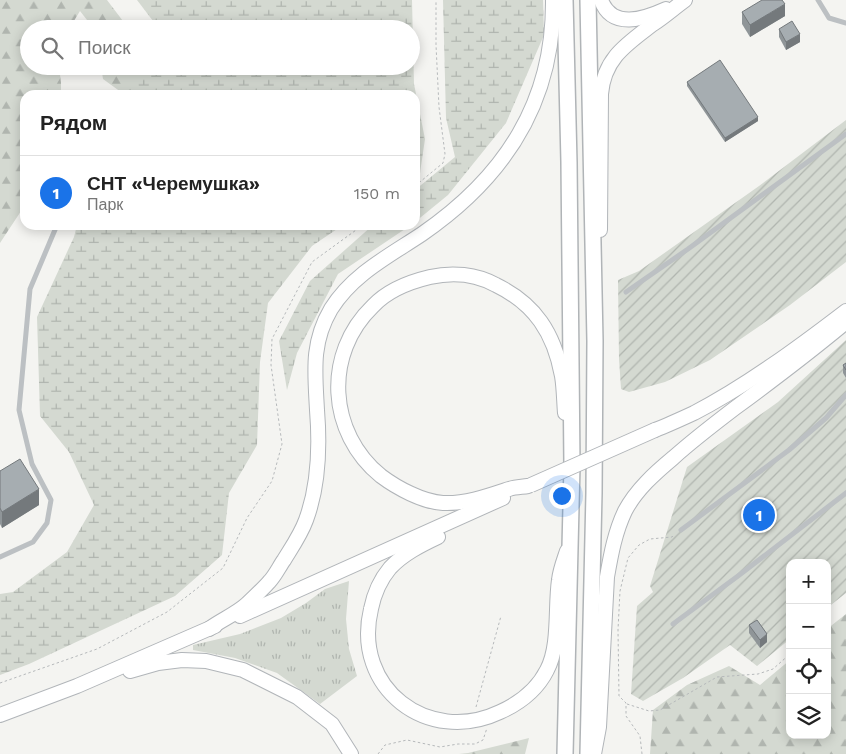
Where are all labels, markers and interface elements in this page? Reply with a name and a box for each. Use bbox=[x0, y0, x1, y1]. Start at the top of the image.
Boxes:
search box bbox=[20, 20, 420, 75]
icon: search bbox=[38, 34, 66, 62]
text: Поиск bbox=[78, 36, 131, 59]
text: Рядом bbox=[40, 110, 107, 135]
text: СНТ «Черемушка» bbox=[87, 172, 260, 195]
text: 1 bbox=[53, 184, 59, 203]
text: 150 m bbox=[354, 184, 400, 203]
text: Парк bbox=[87, 195, 123, 214]
your location bbox=[549, 483, 575, 509]
pin: 1 bbox=[743, 496, 775, 534]
map controls bbox=[786, 559, 831, 739]
button: + bbox=[786, 559, 831, 604]
button: − bbox=[786, 604, 831, 649]
button: locate bbox=[786, 649, 831, 694]
button: layers bbox=[786, 694, 831, 739]

